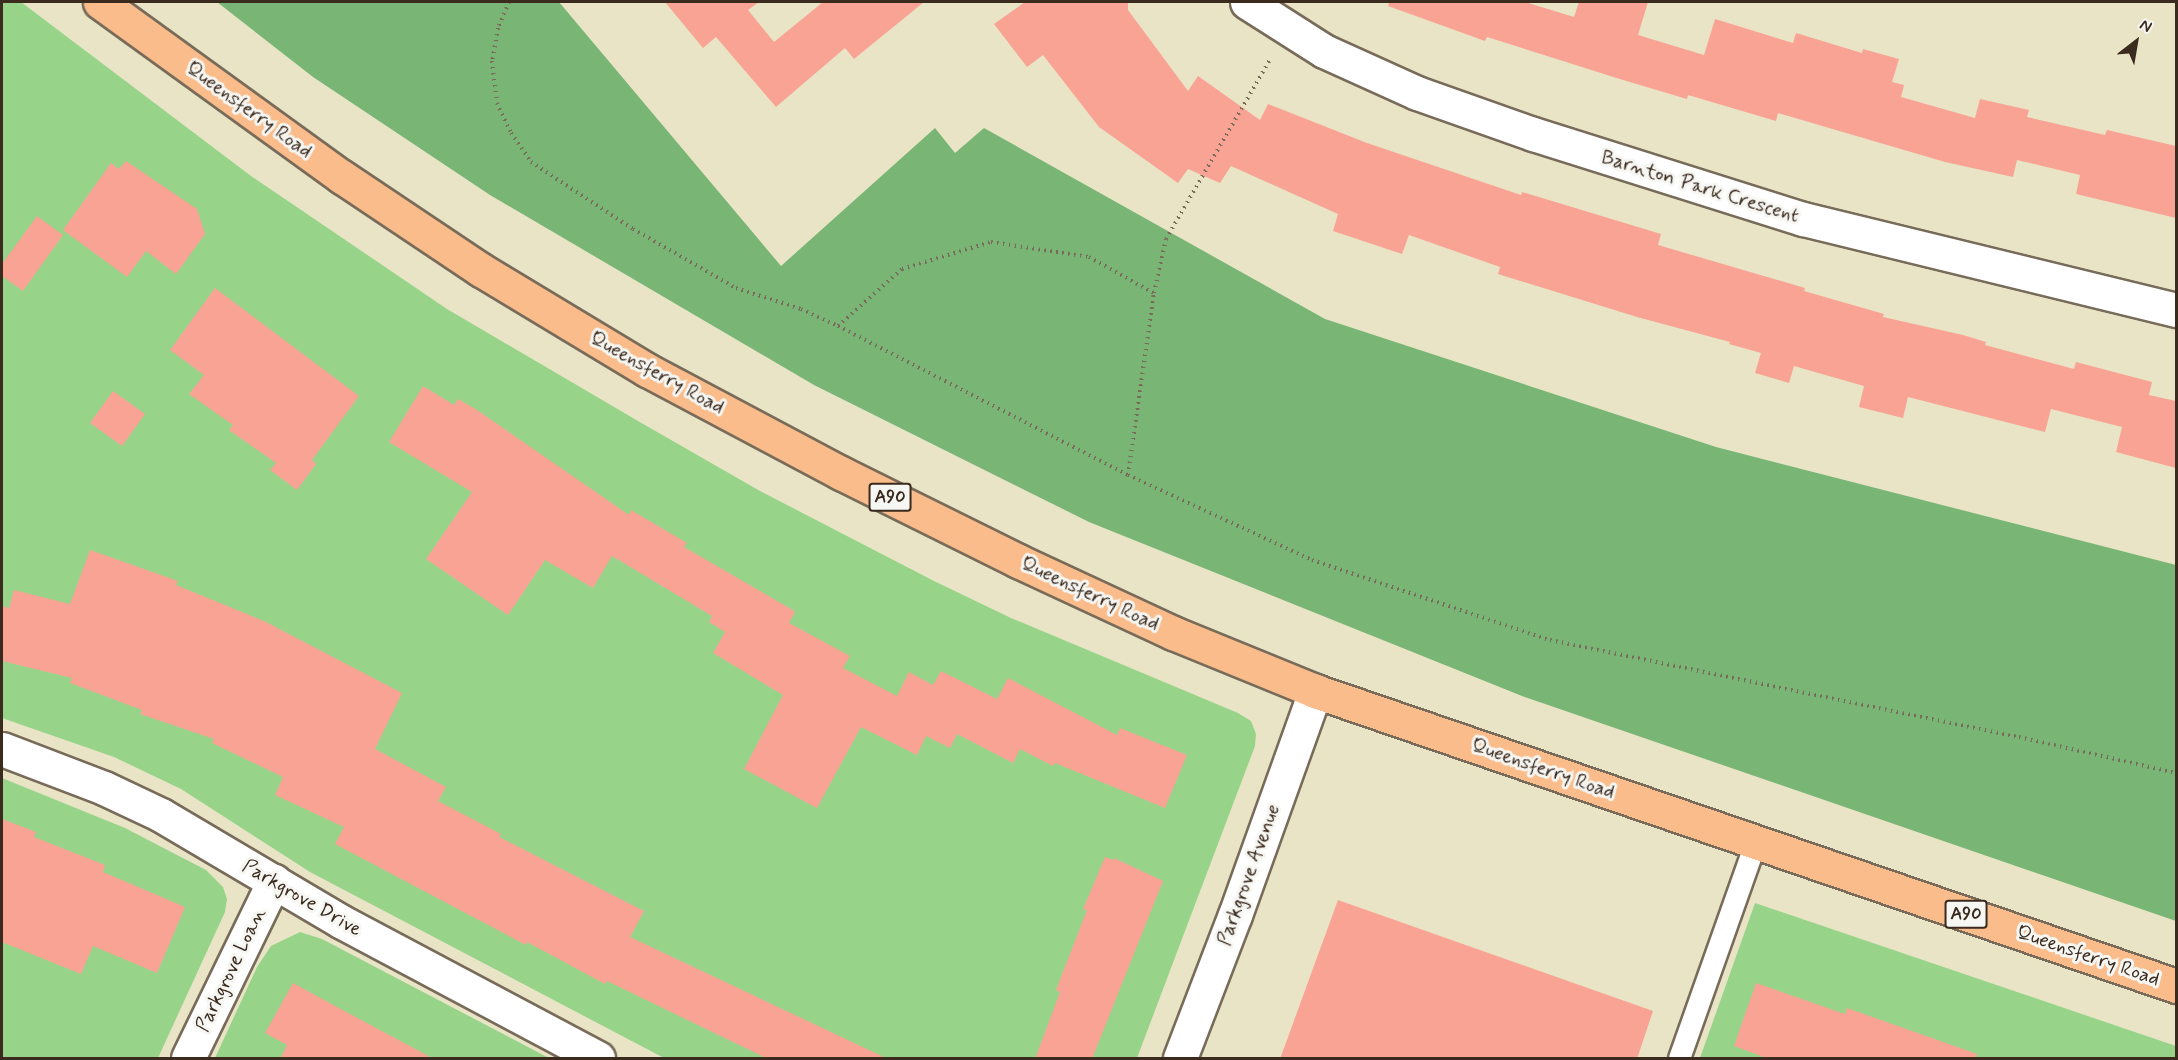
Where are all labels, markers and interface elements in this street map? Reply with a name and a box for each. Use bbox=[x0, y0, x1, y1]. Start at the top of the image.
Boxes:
north arrow bbox=[2106, 12, 2166, 72]
text: N bbox=[2136, 14, 2156, 38]
street label: Queensferry Road bbox=[181, 56, 317, 164]
street label: Barnton Park Crescent bbox=[1599, 146, 1801, 228]
street label: Queensferry Road bbox=[586, 326, 728, 420]
road number: A90 bbox=[868, 482, 912, 512]
street label: Queensferry Road bbox=[1017, 551, 1163, 637]
street label: Queensferry Road bbox=[1468, 733, 1618, 805]
street label: Parkgrove Avenue bbox=[1212, 800, 1286, 950]
street label: Parkgrove Drive bbox=[239, 854, 365, 942]
road number: A90 bbox=[1944, 899, 1988, 929]
street label: Parkgrove Loan bbox=[192, 906, 270, 1034]
street label: Queensferry Road bbox=[2013, 920, 2163, 992]

